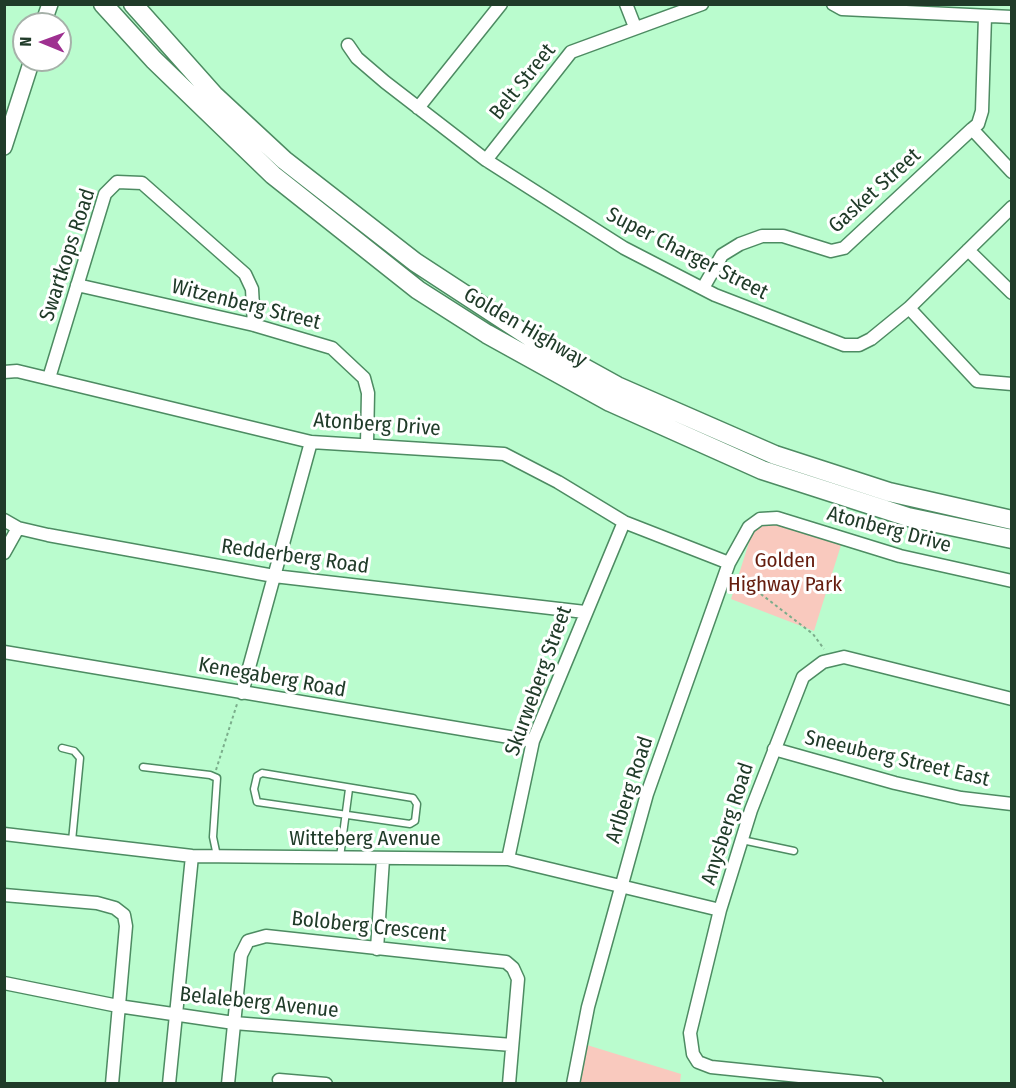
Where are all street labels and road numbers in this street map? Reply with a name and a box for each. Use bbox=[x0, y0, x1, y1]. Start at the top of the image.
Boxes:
street label: Belt Street bbox=[485, 39, 561, 125]
street label: Gasket Street bbox=[824, 143, 926, 239]
street label: Swartkops Road bbox=[35, 186, 101, 324]
street label: Super Charger Street bbox=[602, 202, 772, 306]
street label: Witzenberg Street bbox=[169, 274, 323, 336]
street label: Golden Highway bbox=[459, 283, 591, 373]
street label: Atonberg Drive bbox=[312, 408, 442, 442]
street label: Atonberg Drive bbox=[824, 501, 954, 559]
street label: Redderberg Road bbox=[220, 534, 370, 580]
street label: Skurweberg Street bbox=[500, 603, 578, 759]
street label: Kenegaberg Road bbox=[196, 653, 348, 703]
street label: Sneeuberg Street East bbox=[802, 725, 992, 793]
street label: Arlberg Road bbox=[601, 733, 659, 847]
street label: Anysberg Road bbox=[696, 760, 760, 888]
street label: Witteberg Avenue bbox=[289, 826, 441, 852]
street label: Boloberg Crescent bbox=[290, 906, 448, 948]
street label: Belaleberg Avenue bbox=[178, 982, 340, 1024]

